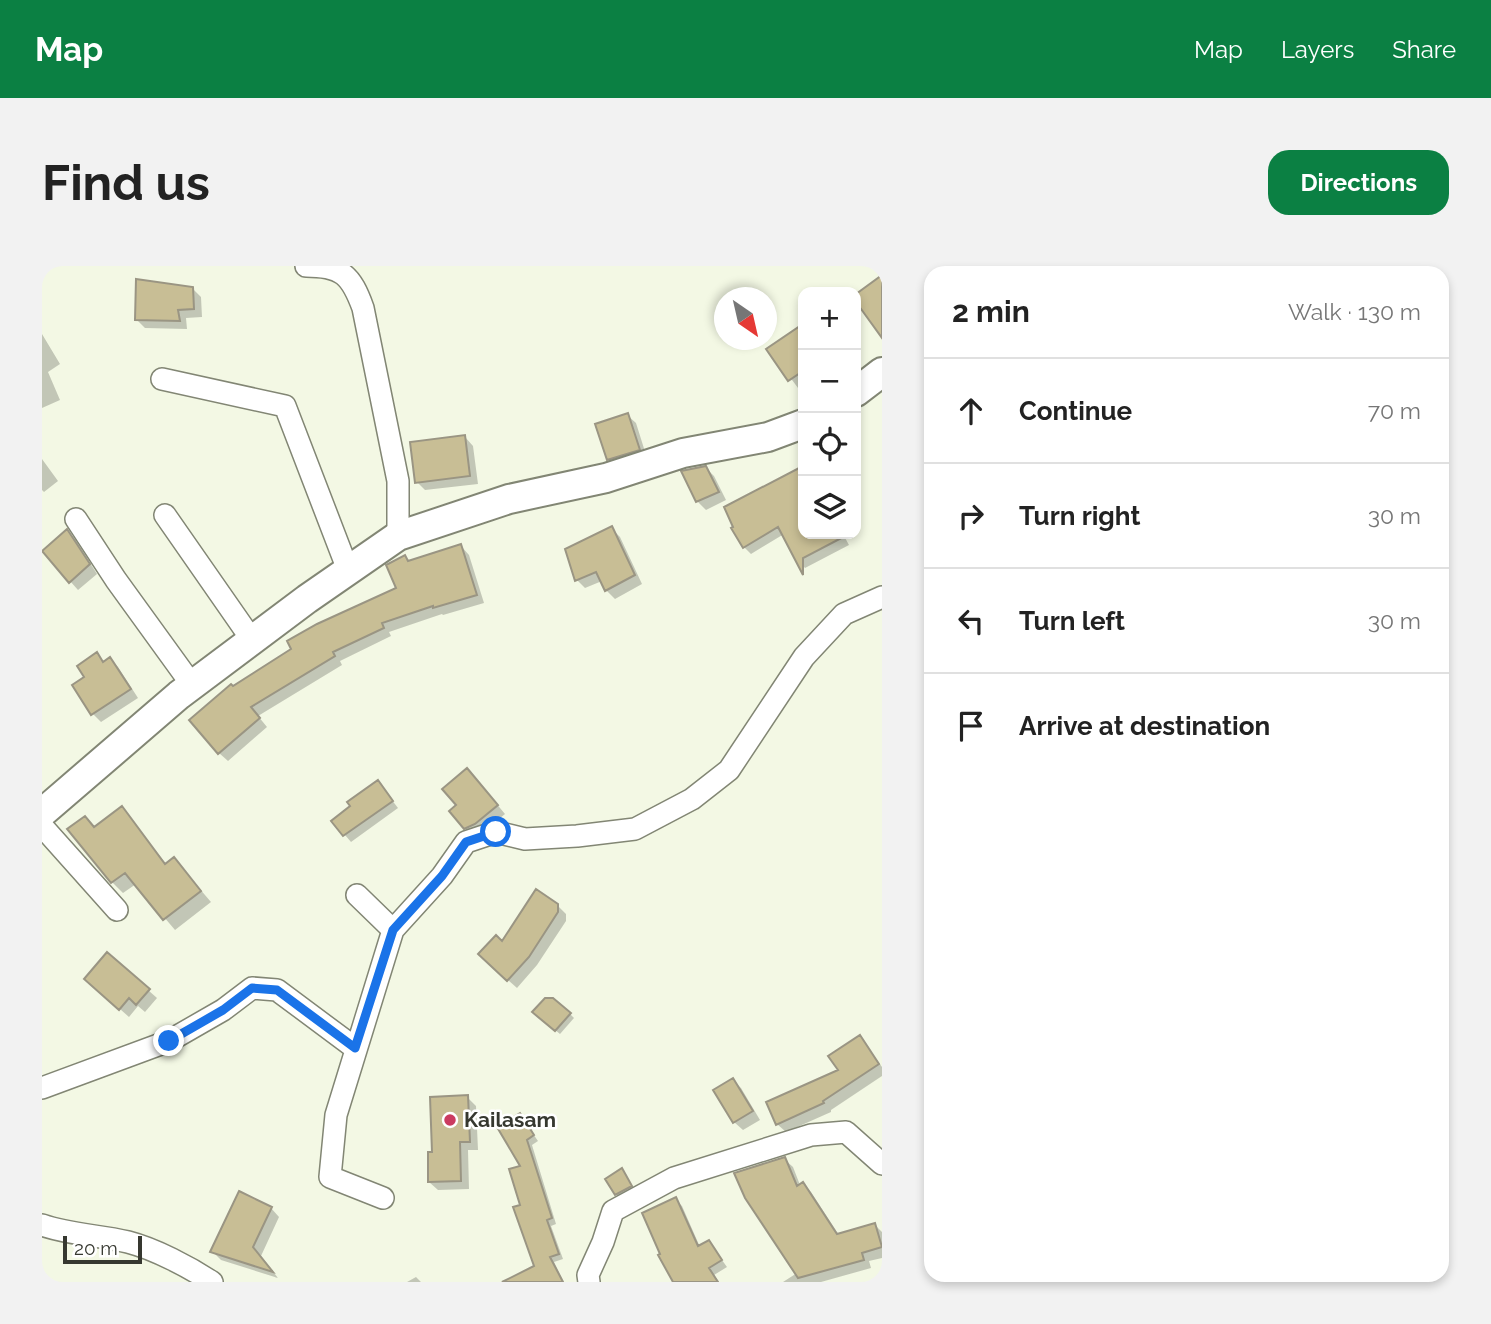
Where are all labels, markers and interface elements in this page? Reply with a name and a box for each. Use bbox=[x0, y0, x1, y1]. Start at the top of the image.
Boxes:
text: Map bbox=[35, 30, 103, 69]
text: Map bbox=[1194, 35, 1243, 64]
text: Layers bbox=[1281, 35, 1354, 64]
text: Share bbox=[1392, 35, 1456, 64]
button: Directions bbox=[1268, 150, 1449, 215]
text: Find us bbox=[42, 154, 210, 211]
north arrow bbox=[714, 287, 777, 350]
map controls bbox=[798, 287, 861, 539]
button: + bbox=[798, 287, 861, 350]
text: 2 min bbox=[952, 294, 1030, 329]
text: Walk · 130 m bbox=[1288, 298, 1421, 325]
button: − bbox=[798, 350, 861, 413]
icon: ahead bbox=[952, 392, 990, 430]
text: Continue bbox=[1019, 396, 1132, 426]
text: 70 m bbox=[1368, 397, 1421, 424]
button: locate bbox=[798, 413, 861, 476]
button: layers bbox=[798, 476, 861, 539]
icon: right bbox=[952, 497, 990, 535]
text: Turn right bbox=[1019, 501, 1140, 531]
text: 30 m bbox=[1368, 502, 1421, 529]
icon: left bbox=[952, 602, 990, 640]
text: Turn left bbox=[1019, 606, 1125, 636]
text: 30 m bbox=[1368, 607, 1421, 634]
icon: arrive bbox=[952, 707, 990, 745]
text: Arrive at destination bbox=[1019, 711, 1270, 741]
route start bbox=[480, 816, 511, 847]
route end bbox=[153, 1025, 184, 1056]
place label: Kailasam bbox=[464, 1107, 556, 1132]
marker: Kailasam bbox=[442, 1112, 458, 1128]
scale bar bbox=[63, 1233, 142, 1265]
text: 20 m bbox=[74, 1237, 118, 1259]

